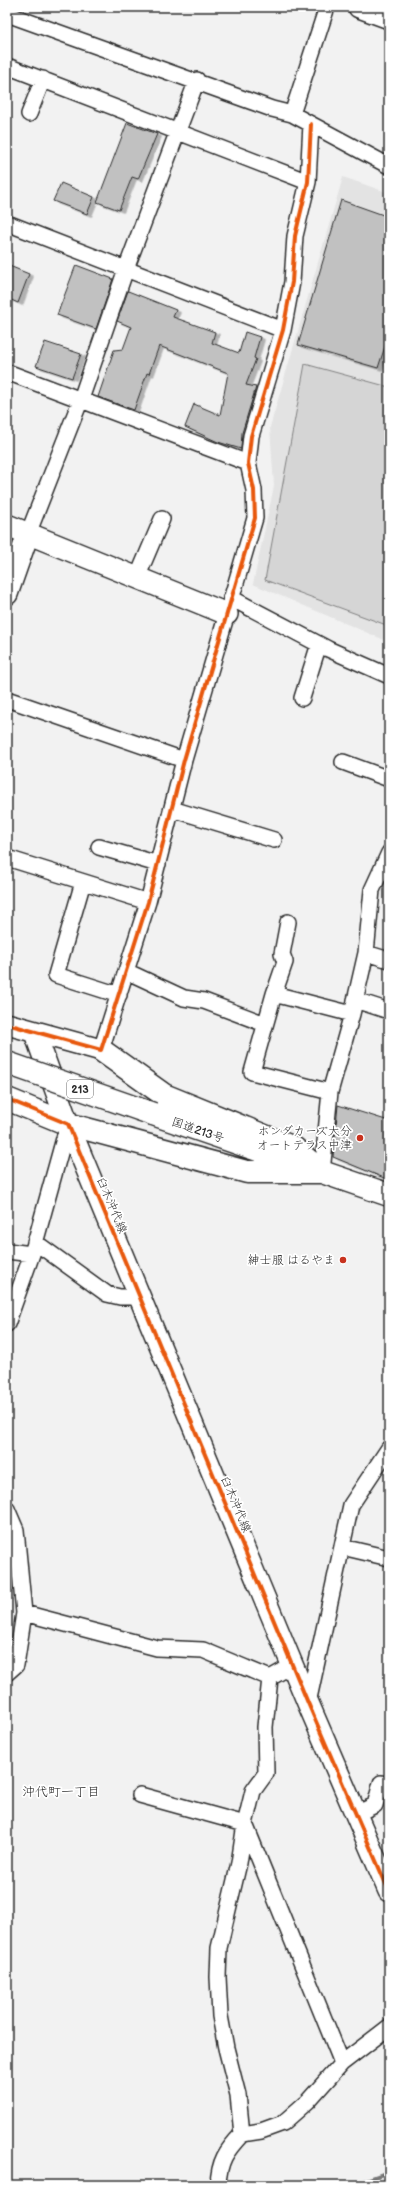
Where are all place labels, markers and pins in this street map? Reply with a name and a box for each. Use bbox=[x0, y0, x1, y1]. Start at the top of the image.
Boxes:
place label: ホンダカーズ大分 オートテラス中津 bbox=[256, 1124, 352, 1153]
marker: ホンダカーズ大分 オートテラス中津 bbox=[355, 1133, 365, 1143]
place label: 紳士服 はるやま bbox=[248, 1253, 335, 1268]
marker: 紳士服 はるやま bbox=[338, 1255, 348, 1265]

